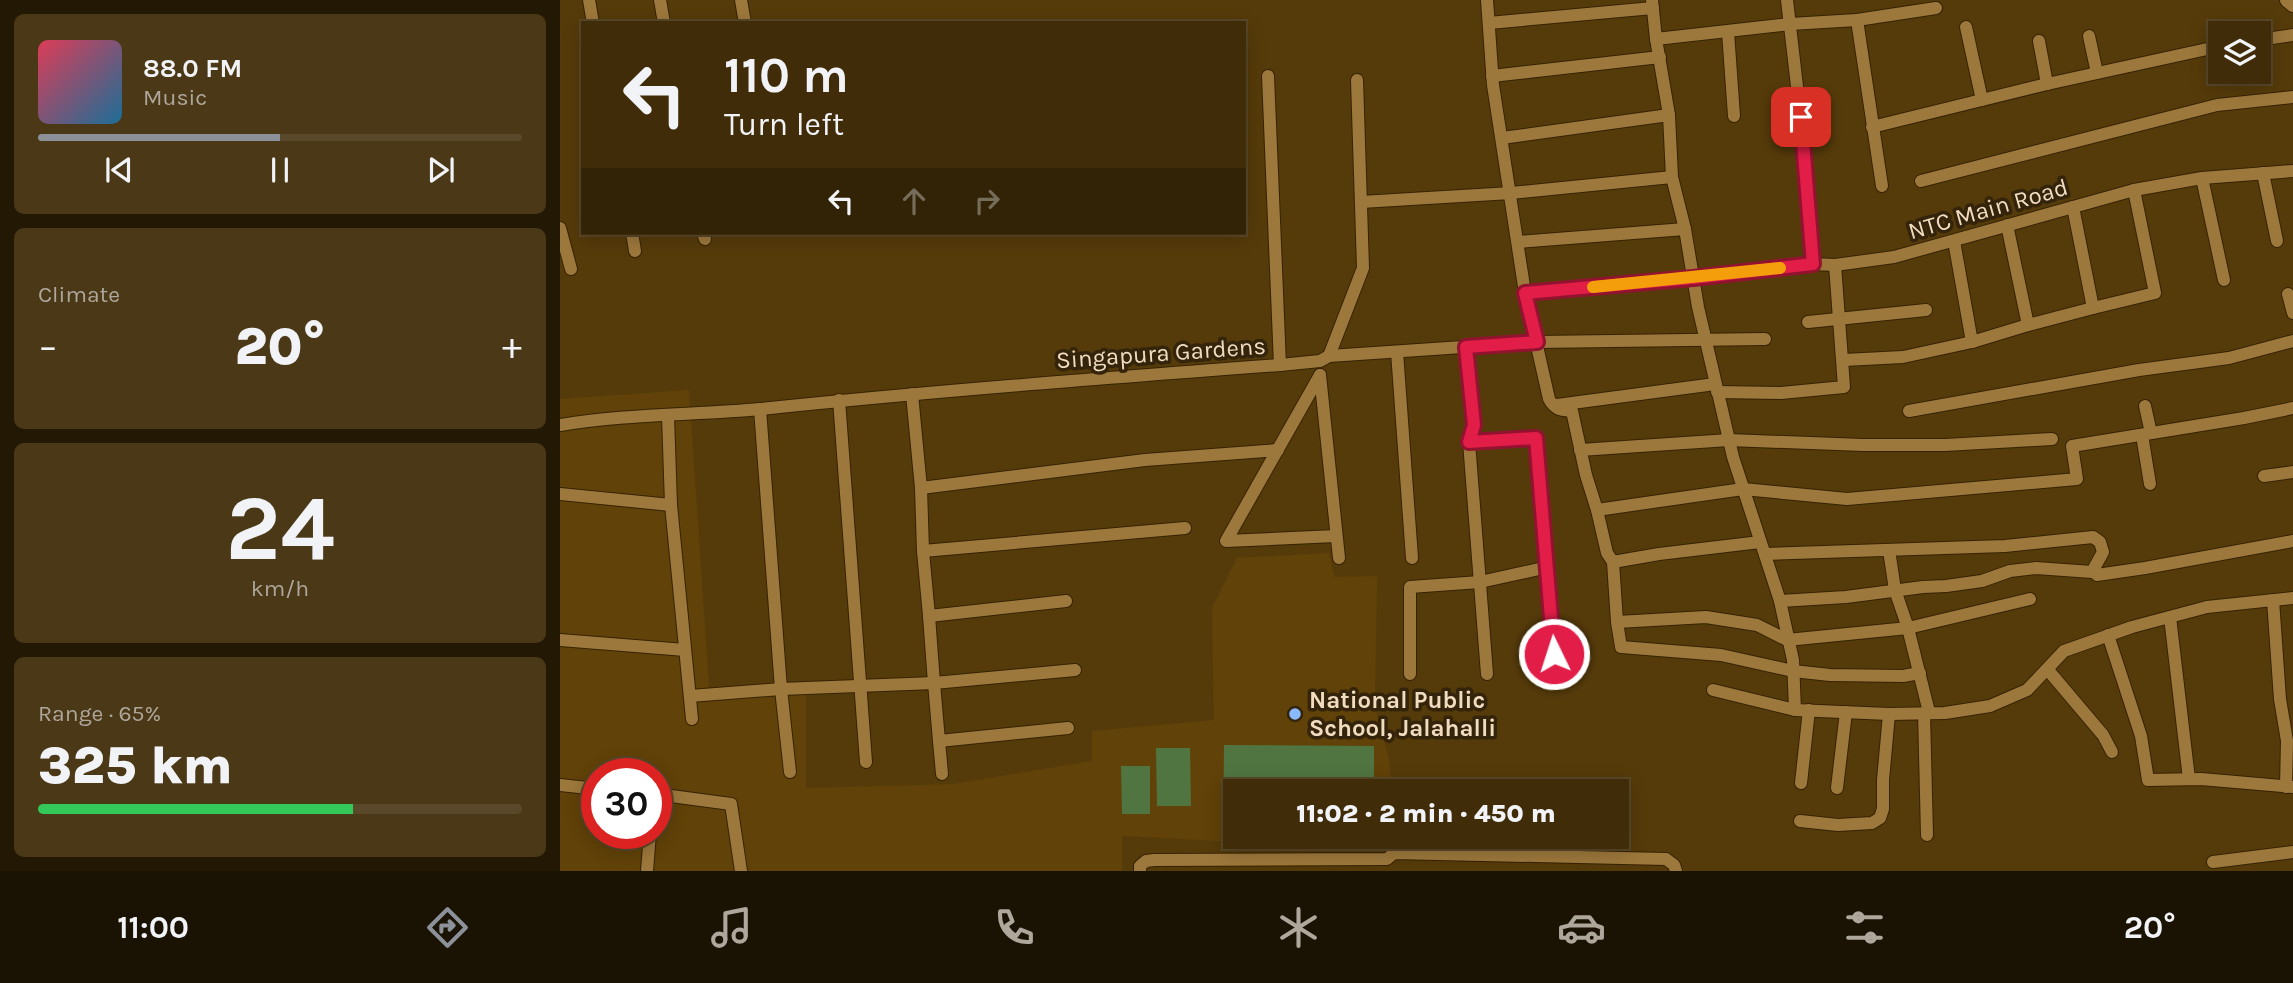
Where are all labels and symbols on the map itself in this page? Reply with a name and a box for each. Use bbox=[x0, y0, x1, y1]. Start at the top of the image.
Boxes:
pin bbox=[1771, 87, 1831, 147]
street label: NTC Main Road bbox=[1905, 173, 2071, 245]
street label: Singapura Gardens bbox=[1055, 332, 1267, 374]
position arrow bbox=[1517, 617, 1591, 691]
place label: National Public School, Jalahalli bbox=[1309, 686, 1496, 742]
marker: National Public School, Jalahalli bbox=[1287, 706, 1303, 722]
speed limit sign: 30 bbox=[581, 758, 672, 849]

